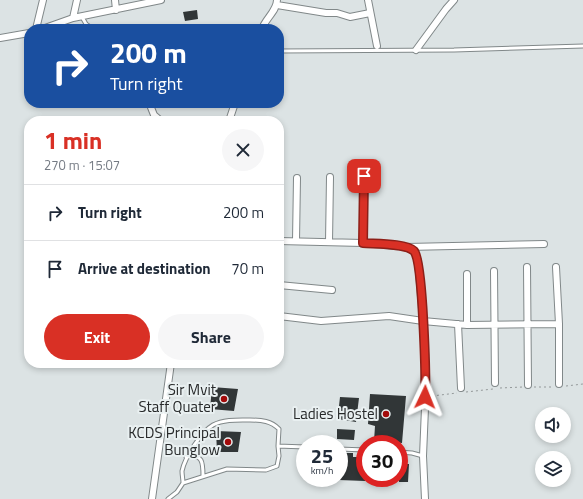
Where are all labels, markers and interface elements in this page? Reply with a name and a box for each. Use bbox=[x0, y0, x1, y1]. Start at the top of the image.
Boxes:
text: 200 m bbox=[110, 31, 187, 74]
icon: right bbox=[44, 40, 96, 92]
text: Turn right bbox=[110, 70, 183, 97]
text: 1 min bbox=[44, 122, 102, 158]
button: close bbox=[222, 129, 264, 171]
text: 270 m · 15:07 bbox=[44, 155, 120, 175]
pin bbox=[347, 159, 381, 193]
icon: arrive bbox=[353, 165, 375, 187]
text: Turn right bbox=[78, 201, 142, 224]
text: 200 m bbox=[223, 201, 264, 224]
icon: right bbox=[44, 202, 66, 224]
text: Arrive at destination bbox=[78, 257, 211, 280]
text: 70 m bbox=[231, 257, 264, 280]
icon: arrive bbox=[44, 258, 66, 280]
button: Exit bbox=[44, 314, 150, 360]
button: Share bbox=[158, 314, 264, 360]
position arrow bbox=[404, 376, 446, 418]
place label: Sir Mvit Staff Quater bbox=[139, 378, 217, 418]
marker: Sir Mvit Staff Quater bbox=[219, 394, 229, 404]
place label: Ladies Hostel bbox=[293, 402, 378, 425]
map controls bbox=[535, 407, 571, 487]
button: sound bbox=[535, 407, 571, 443]
marker: Ladies Hostel bbox=[381, 409, 391, 419]
place label: KCDS Principal Bunglow bbox=[128, 421, 220, 461]
speed limit sign: 30 bbox=[356, 435, 408, 487]
marker: KCDS Principal Bunglow bbox=[223, 437, 233, 447]
text: 25 bbox=[311, 440, 333, 471]
button: layers bbox=[535, 451, 571, 487]
text: km/h bbox=[311, 463, 333, 478]

